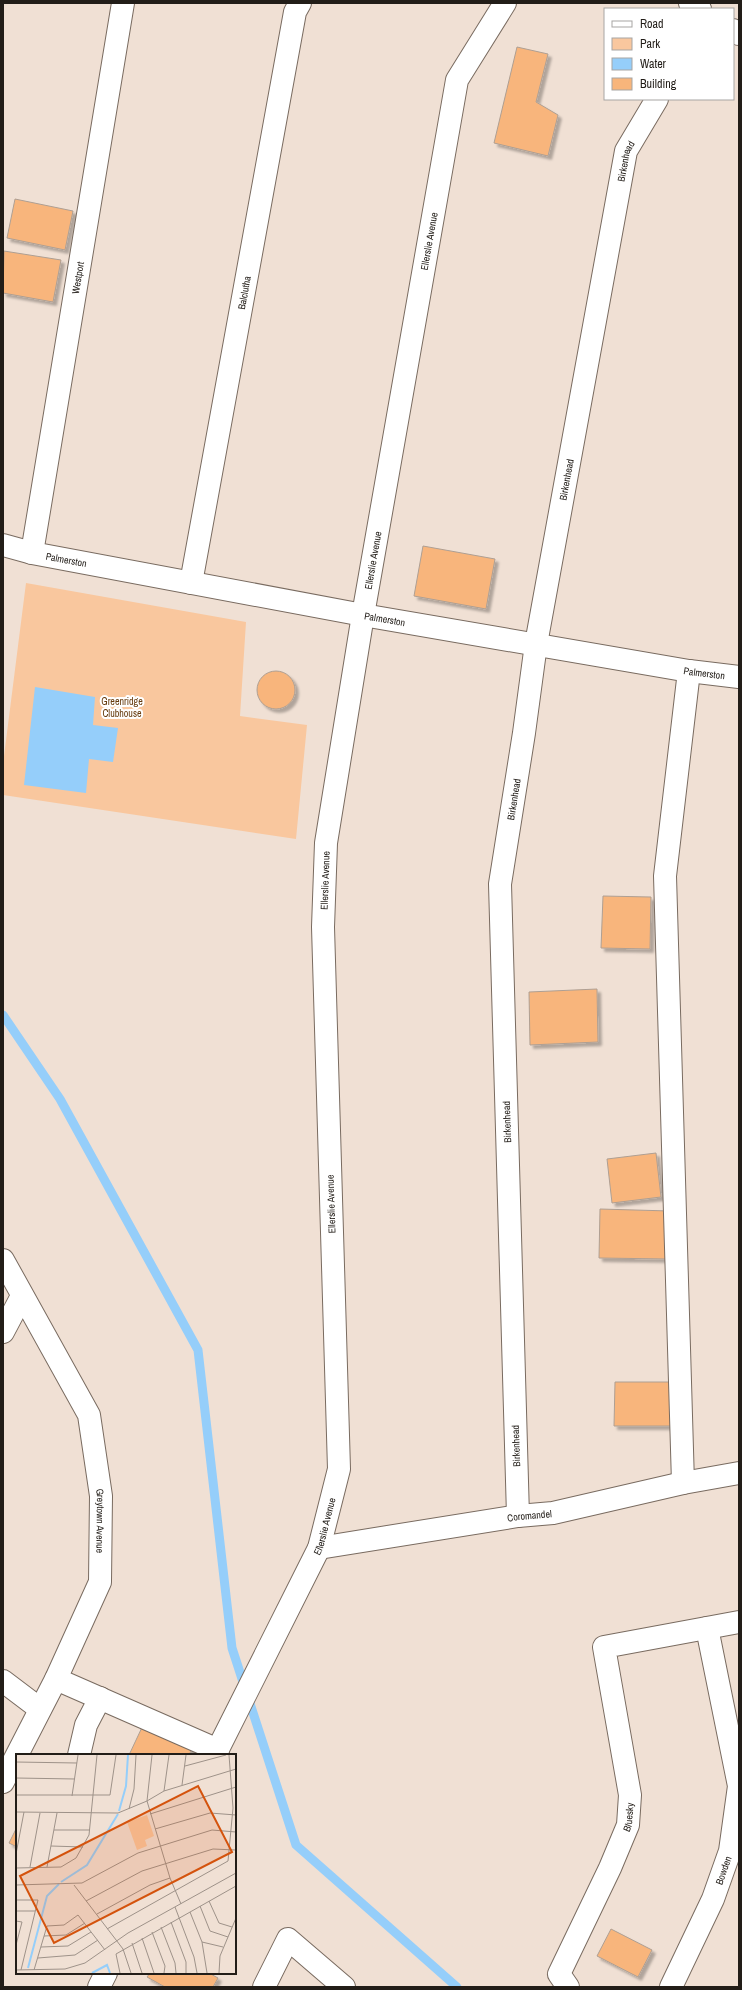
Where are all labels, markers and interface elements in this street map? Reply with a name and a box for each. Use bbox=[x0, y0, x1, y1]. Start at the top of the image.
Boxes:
legend bbox=[604, 8, 734, 100]
text: Road bbox=[640, 16, 664, 32]
text: Park bbox=[640, 36, 660, 52]
text: Water bbox=[640, 56, 667, 72]
text: Building bbox=[640, 76, 677, 92]
street label: Birkenhead bbox=[614, 138, 637, 183]
street label: Ellerslie Avenue bbox=[417, 211, 440, 271]
street label: Westport bbox=[68, 260, 87, 295]
street label: Balclutha bbox=[234, 275, 253, 311]
street label: Birkenhead bbox=[556, 458, 576, 501]
street label: Ellerslie Avenue bbox=[361, 530, 384, 590]
street label: Palmerston bbox=[45, 549, 88, 570]
street label: Palmerston bbox=[363, 609, 406, 629]
street label: Palmerston bbox=[683, 664, 726, 682]
park label: Greenridge Clubhouse bbox=[101, 695, 143, 720]
street label: Birkenhead bbox=[504, 778, 523, 821]
street label: Ellerslie Avenue bbox=[317, 850, 332, 910]
street label: Birkenhead bbox=[500, 1101, 514, 1143]
street label: Ellerslie Avenue bbox=[323, 1174, 339, 1234]
street label: Birkenhead bbox=[509, 1425, 523, 1467]
street label: Greytown Avenue bbox=[93, 1488, 108, 1554]
street label: Ellerslie Avenue bbox=[310, 1496, 338, 1557]
street label: Coromandel bbox=[506, 1507, 552, 1524]
inset map bbox=[16, 1754, 236, 1974]
street label: Bluesky bbox=[620, 1801, 636, 1833]
street label: Bowden bbox=[712, 1854, 734, 1886]

